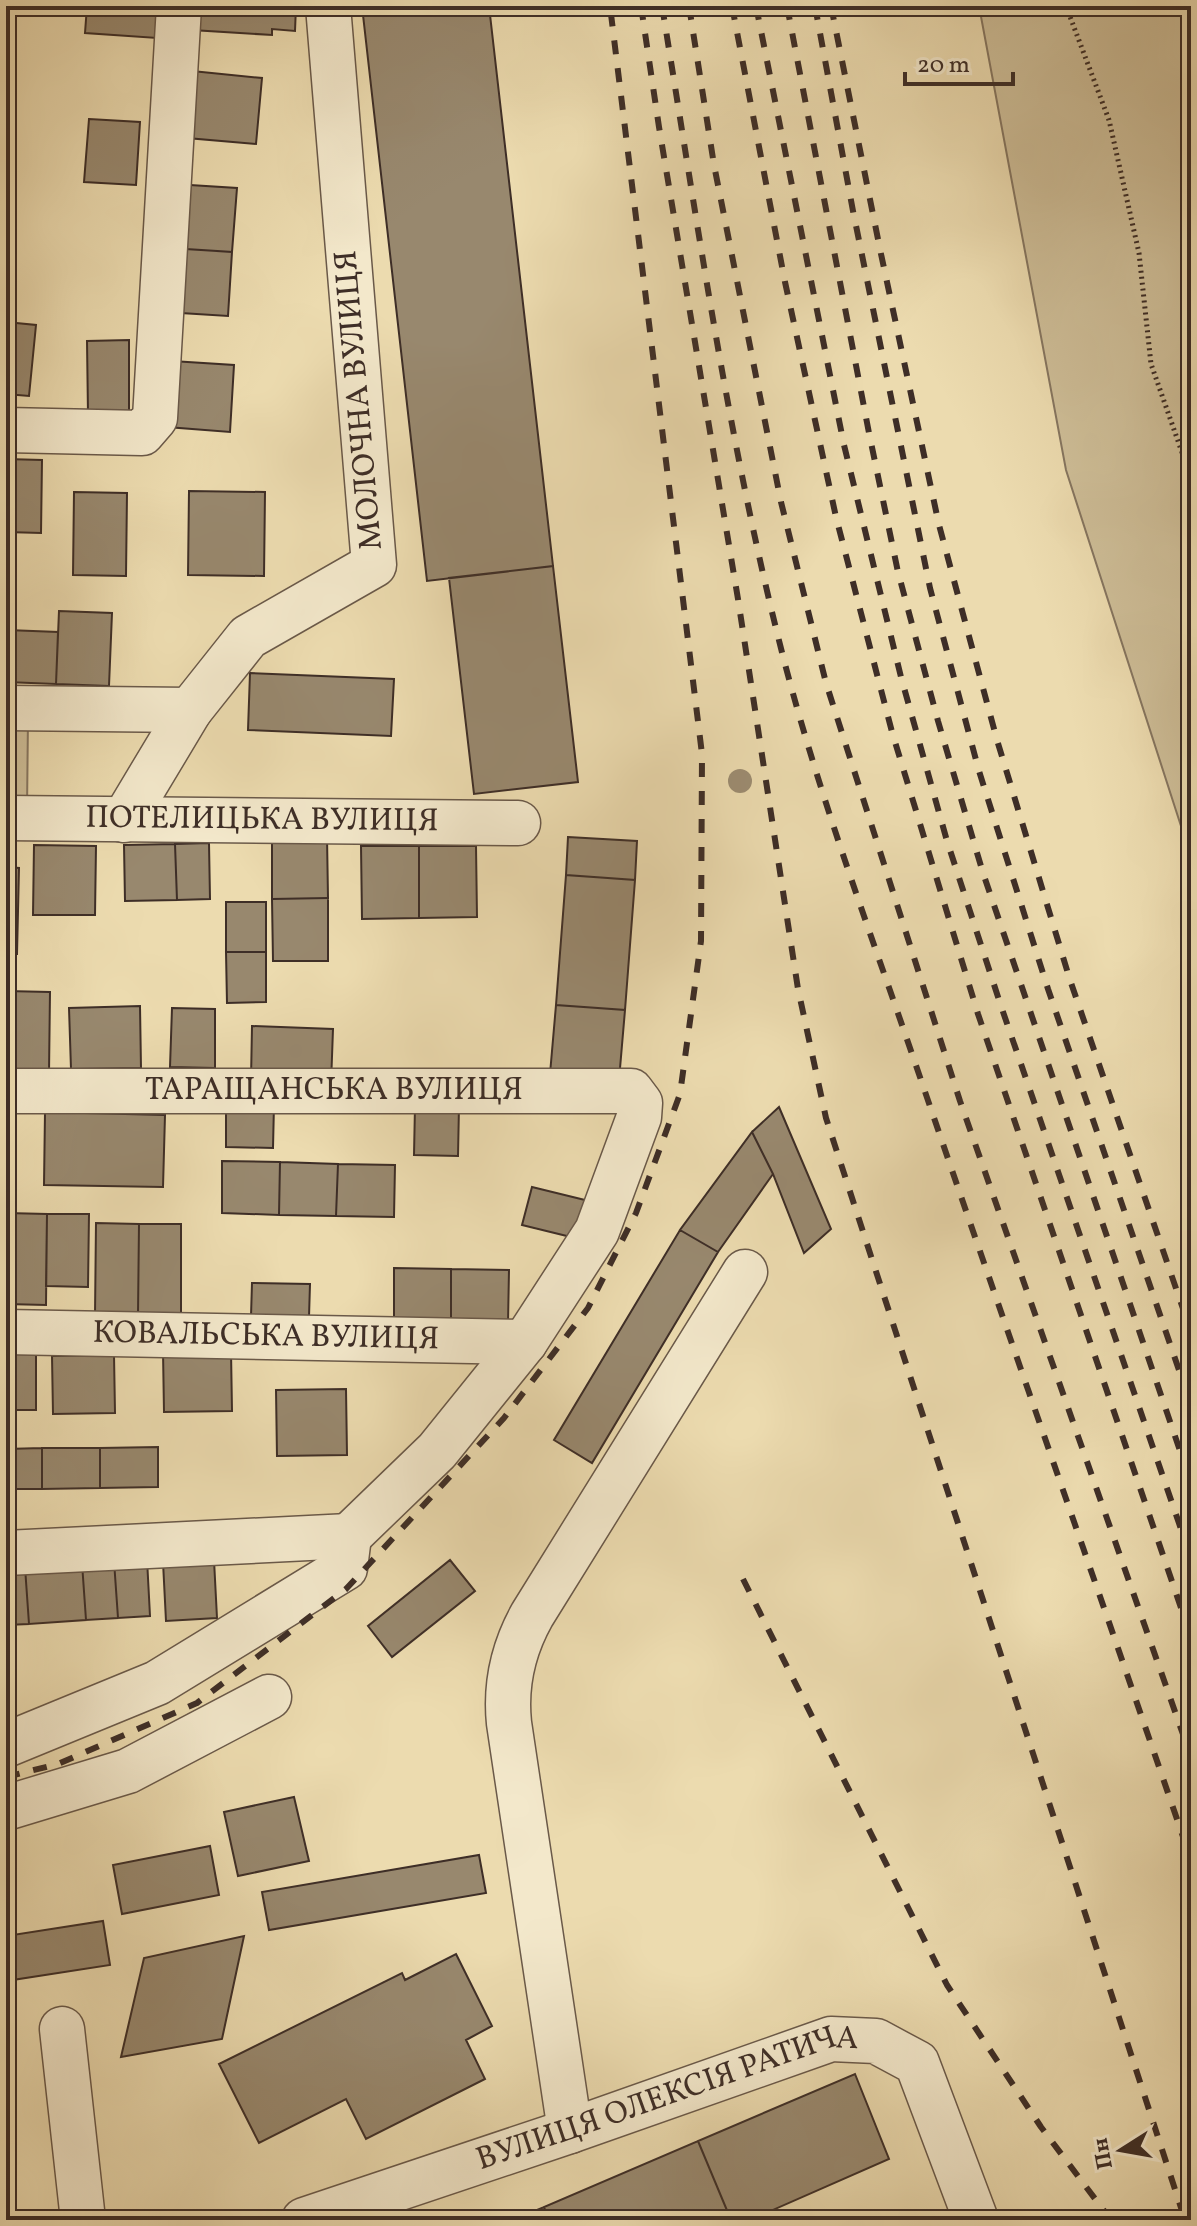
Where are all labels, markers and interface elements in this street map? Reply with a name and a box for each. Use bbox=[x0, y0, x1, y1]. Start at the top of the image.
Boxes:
scale bar bbox=[905, 36, 1013, 86]
text: 20 m bbox=[917, 49, 970, 83]
street label: МОЛОЧНА ВУЛИЦЯ bbox=[325, 248, 395, 552]
street label: ПОТЕЛИЦЬКА ВУЛИЦЯ bbox=[85, 797, 439, 844]
street label: ТАРАЩАНСЬКА ВУЛИЦЯ bbox=[145, 1069, 523, 1113]
street label: КОВАЛЬСЬКА ВУЛИЦЯ bbox=[92, 1312, 440, 1362]
street label: ВУЛИЦЯ ОЛЕКСІЯ РАТИЧА bbox=[471, 2017, 859, 2183]
north arrow bbox=[1081, 2110, 1161, 2190]
text: Пн bbox=[1086, 2135, 1122, 2172]

